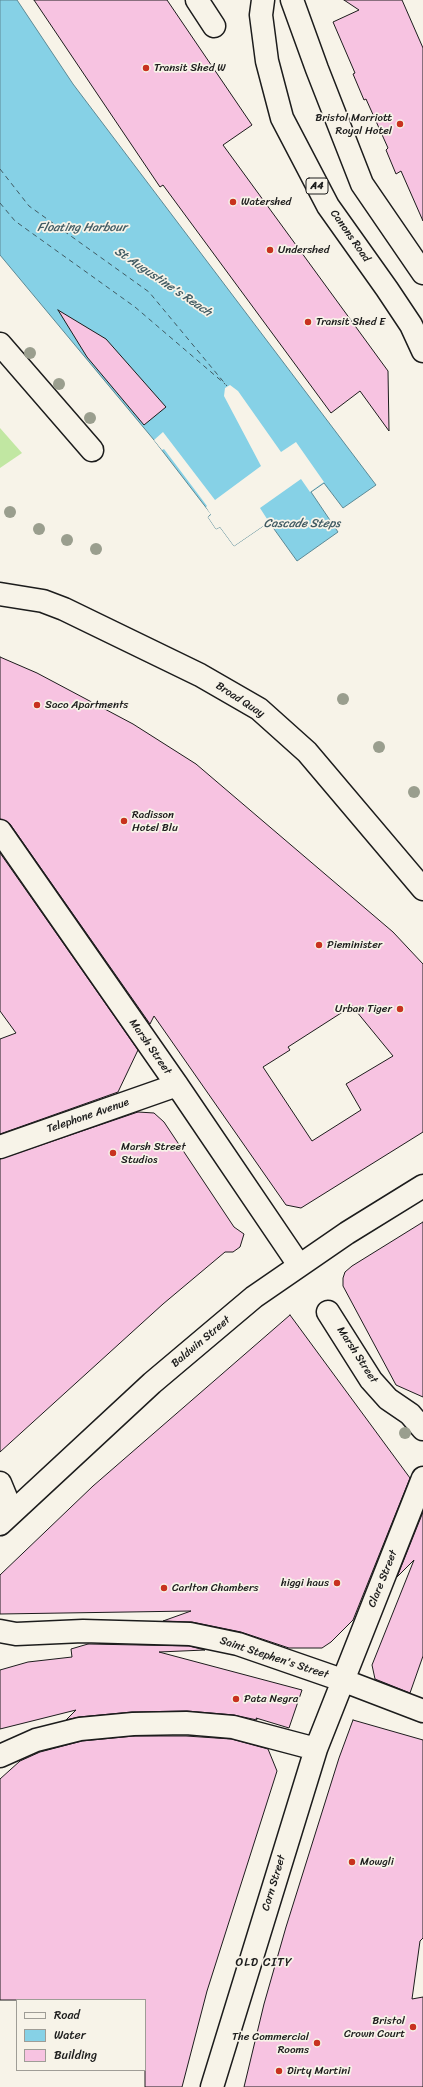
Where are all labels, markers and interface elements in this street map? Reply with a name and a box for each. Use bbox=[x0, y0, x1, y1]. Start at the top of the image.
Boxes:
place label: Transit Shed W bbox=[154, 61, 226, 75]
marker: Transit Shed W bbox=[141, 63, 151, 73]
place label: Bristol Marriott Royal Hotel bbox=[315, 111, 392, 137]
marker: Bristol Marriott Royal Hotel bbox=[395, 119, 405, 129]
road number: A4 bbox=[306, 178, 328, 194]
place label: Watershed bbox=[241, 195, 291, 209]
marker: Watershed bbox=[228, 197, 238, 207]
street label: Canons Road bbox=[327, 207, 373, 265]
water label: Floating Harbour bbox=[37, 221, 127, 235]
place label: Undershed bbox=[278, 243, 329, 257]
water label: St Augustine's Reach bbox=[112, 244, 214, 320]
marker: Undershed bbox=[265, 245, 275, 255]
place label: Transit Shed E bbox=[316, 315, 385, 329]
marker: Transit Shed E bbox=[303, 317, 313, 327]
water label: Cascade Steps bbox=[264, 517, 340, 531]
street label: Broad Quay bbox=[213, 679, 267, 721]
place label: Saco Apartments bbox=[45, 698, 128, 712]
marker: Saco Apartments bbox=[32, 700, 42, 710]
place label: Radisson Hotel Blu bbox=[132, 808, 178, 834]
marker: Radisson Hotel Blu bbox=[119, 816, 129, 826]
place label: Pieminister bbox=[327, 938, 382, 952]
marker: Pieminister bbox=[314, 940, 324, 950]
place label: Urban Tiger bbox=[335, 1002, 392, 1016]
marker: Urban Tiger bbox=[395, 1004, 405, 1014]
street label: Marsh Street bbox=[126, 1017, 174, 1077]
street label: Telephone Avenue bbox=[45, 1096, 131, 1136]
place label: Marsh Street Studios bbox=[121, 1140, 186, 1166]
marker: Marsh Street Studios bbox=[108, 1148, 118, 1158]
street label: Baldwin Street bbox=[169, 1314, 233, 1370]
street label: Marsh Street bbox=[334, 1324, 380, 1386]
street label: Clare Street bbox=[366, 1548, 400, 1610]
place label: higgi haus bbox=[281, 1576, 329, 1590]
marker: higgi haus bbox=[332, 1578, 342, 1588]
place label: Carlton Chambers bbox=[172, 1581, 259, 1595]
marker: Carlton Chambers bbox=[159, 1583, 169, 1593]
street label: Saint Stephen's Street bbox=[218, 1634, 330, 1682]
place label: Pata Negra bbox=[244, 1692, 298, 1706]
marker: Pata Negra bbox=[231, 1694, 241, 1704]
street label: Corn Street bbox=[259, 1853, 289, 1913]
place label: Mowgli bbox=[360, 1855, 394, 1869]
marker: Mowgli bbox=[347, 1857, 357, 1867]
district label: OLD CITY bbox=[236, 1956, 292, 1970]
legend bbox=[16, 1999, 146, 2071]
text: Road bbox=[54, 2004, 80, 2026]
place label: Bristol Crown Court bbox=[344, 2014, 405, 2040]
marker: Bristol Crown Court bbox=[408, 2022, 418, 2032]
text: Water bbox=[54, 2024, 86, 2046]
place label: The Commercial Rooms bbox=[232, 2030, 309, 2056]
marker: The Commercial Rooms bbox=[312, 2038, 322, 2048]
text: Building bbox=[54, 2044, 97, 2066]
place label: Dirty Martini bbox=[287, 2064, 350, 2078]
marker: Dirty Martini bbox=[274, 2066, 284, 2076]

